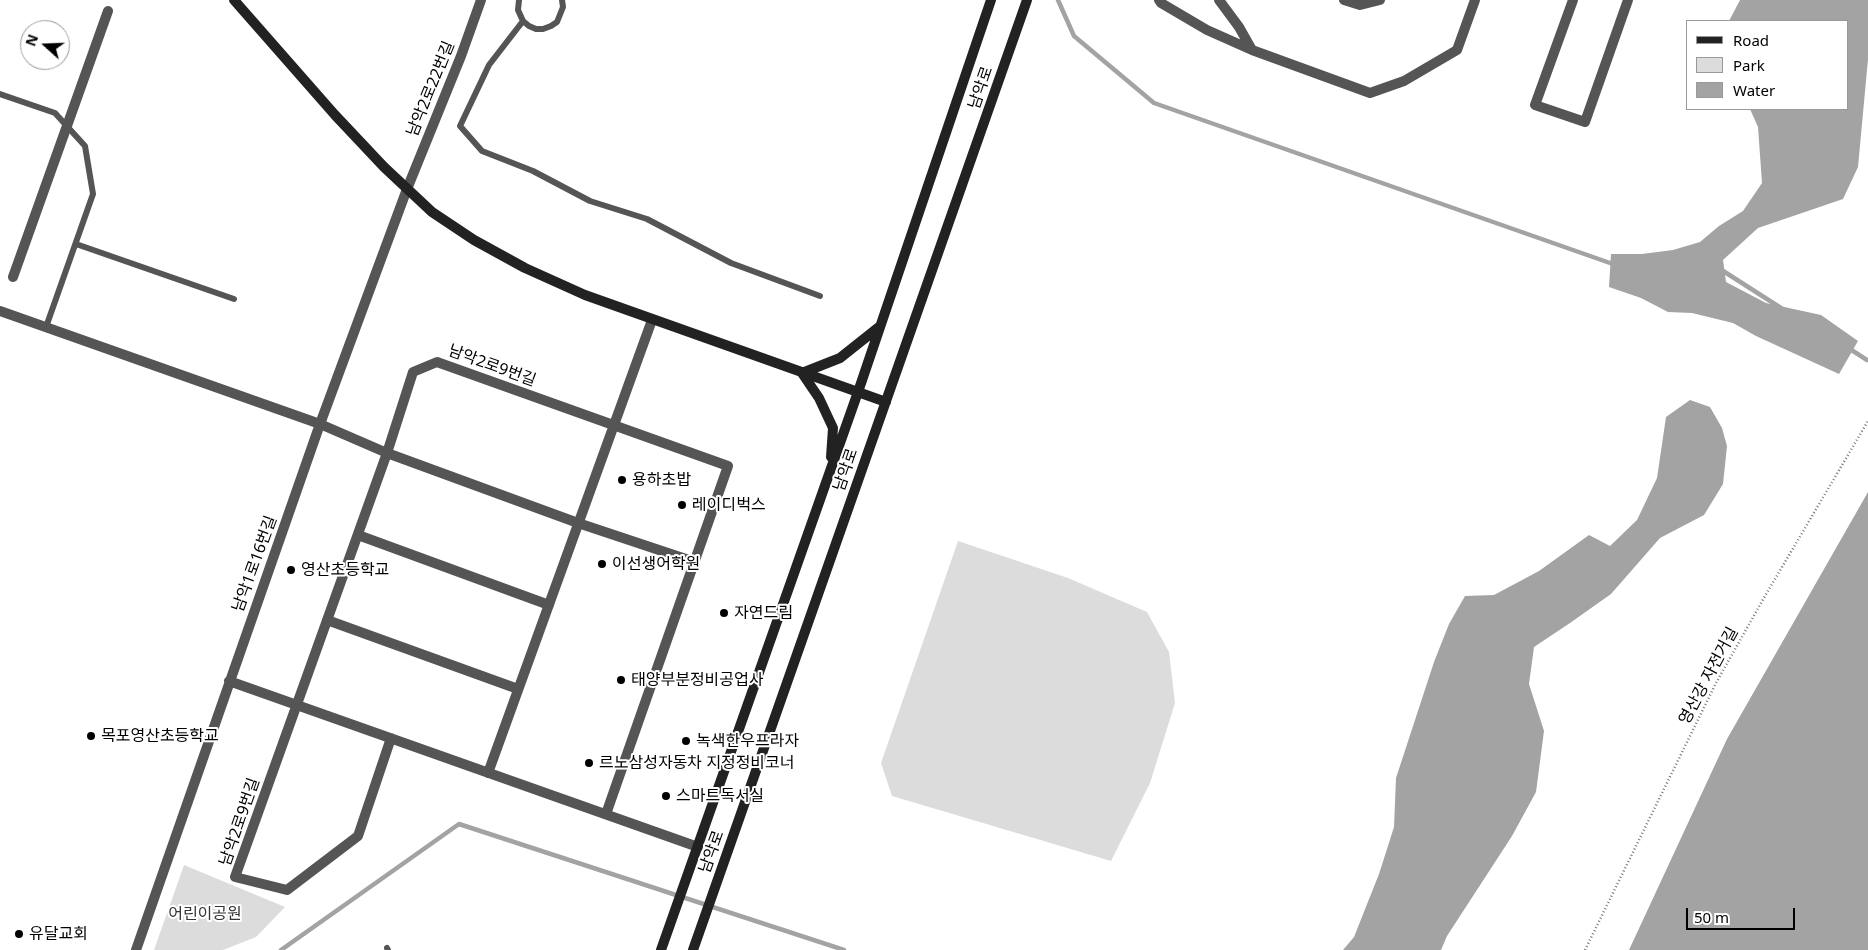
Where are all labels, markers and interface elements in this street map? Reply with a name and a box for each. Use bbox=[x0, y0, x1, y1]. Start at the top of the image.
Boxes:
north arrow bbox=[20, 20, 70, 70]
legend bbox=[1686, 20, 1848, 110]
text: Road bbox=[1733, 30, 1769, 50]
text: N bbox=[20, 31, 42, 49]
street label: 남악2로22번길 bbox=[403, 39, 459, 139]
text: Park bbox=[1733, 55, 1765, 75]
street label: 남악로 bbox=[965, 64, 997, 112]
text: Water bbox=[1733, 80, 1775, 100]
street label: 남악2로9번길 bbox=[446, 341, 538, 391]
street label: 남악로 bbox=[830, 446, 862, 494]
place label: 용하초밥 bbox=[632, 470, 691, 490]
marker: 용하초밥 bbox=[616, 474, 628, 486]
place label: 레이디벅스 bbox=[692, 495, 766, 515]
marker: 레이디벅스 bbox=[676, 499, 688, 511]
street label: 남악1로16번길 bbox=[229, 513, 281, 615]
place label: 이선생어학원 bbox=[612, 554, 700, 574]
marker: 이선생어학원 bbox=[596, 558, 608, 570]
place label: 영산초등학교 bbox=[301, 560, 389, 580]
marker: 영산초등학교 bbox=[285, 564, 297, 576]
place label: 자연드림 bbox=[734, 603, 793, 623]
marker: 자연드림 bbox=[718, 607, 730, 619]
street label: 영산강 자전거길 bbox=[1675, 624, 1743, 728]
place label: 태양부분정비공업사 bbox=[631, 670, 763, 690]
marker: 태양부분정비공업사 bbox=[615, 674, 627, 686]
place label: 목포영산초등학교 bbox=[101, 726, 219, 746]
marker: 목포영산초등학교 bbox=[85, 730, 97, 742]
place label: 녹색한우프라자 bbox=[696, 731, 799, 751]
marker: 녹색한우프라자 bbox=[680, 735, 692, 747]
place label: 르노삼성자동차 지정정비코너 bbox=[599, 753, 795, 773]
marker: 르노삼성자동차 지정정비코너 bbox=[583, 757, 595, 769]
street label: 남악2로9번길 bbox=[216, 775, 264, 869]
place label: 스마트독서실 bbox=[676, 786, 764, 806]
marker: 스마트독서실 bbox=[660, 790, 672, 802]
street label: 남악로 bbox=[695, 828, 729, 876]
scale bar bbox=[1688, 898, 1797, 930]
park label: 어린이공원 bbox=[168, 904, 242, 924]
text: 50 m bbox=[1694, 907, 1729, 927]
place label: 유달교회 bbox=[29, 924, 88, 944]
marker: 유달교회 bbox=[13, 928, 25, 940]

